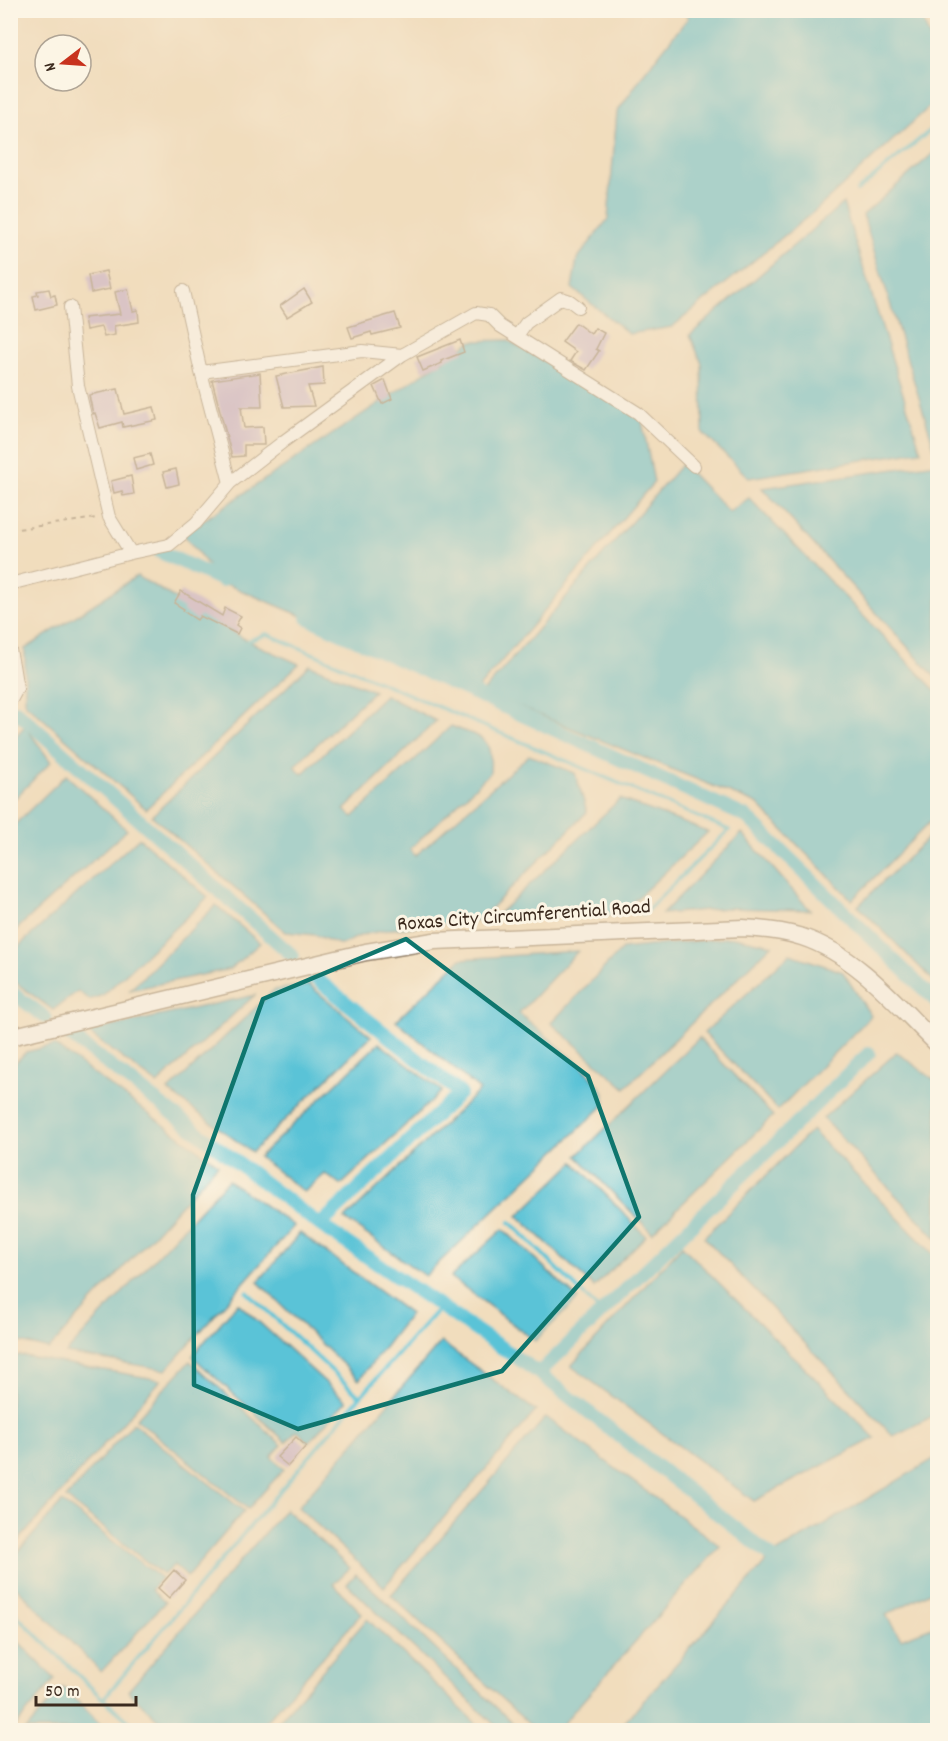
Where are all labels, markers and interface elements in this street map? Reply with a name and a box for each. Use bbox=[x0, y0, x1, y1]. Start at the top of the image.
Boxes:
north arrow bbox=[33, 33, 93, 93]
text: N bbox=[39, 59, 63, 74]
street label: Roxas City Circumferential Road bbox=[396, 893, 652, 941]
scale bar bbox=[36, 1669, 136, 1707]
text: 50 m bbox=[45, 1680, 80, 1705]

